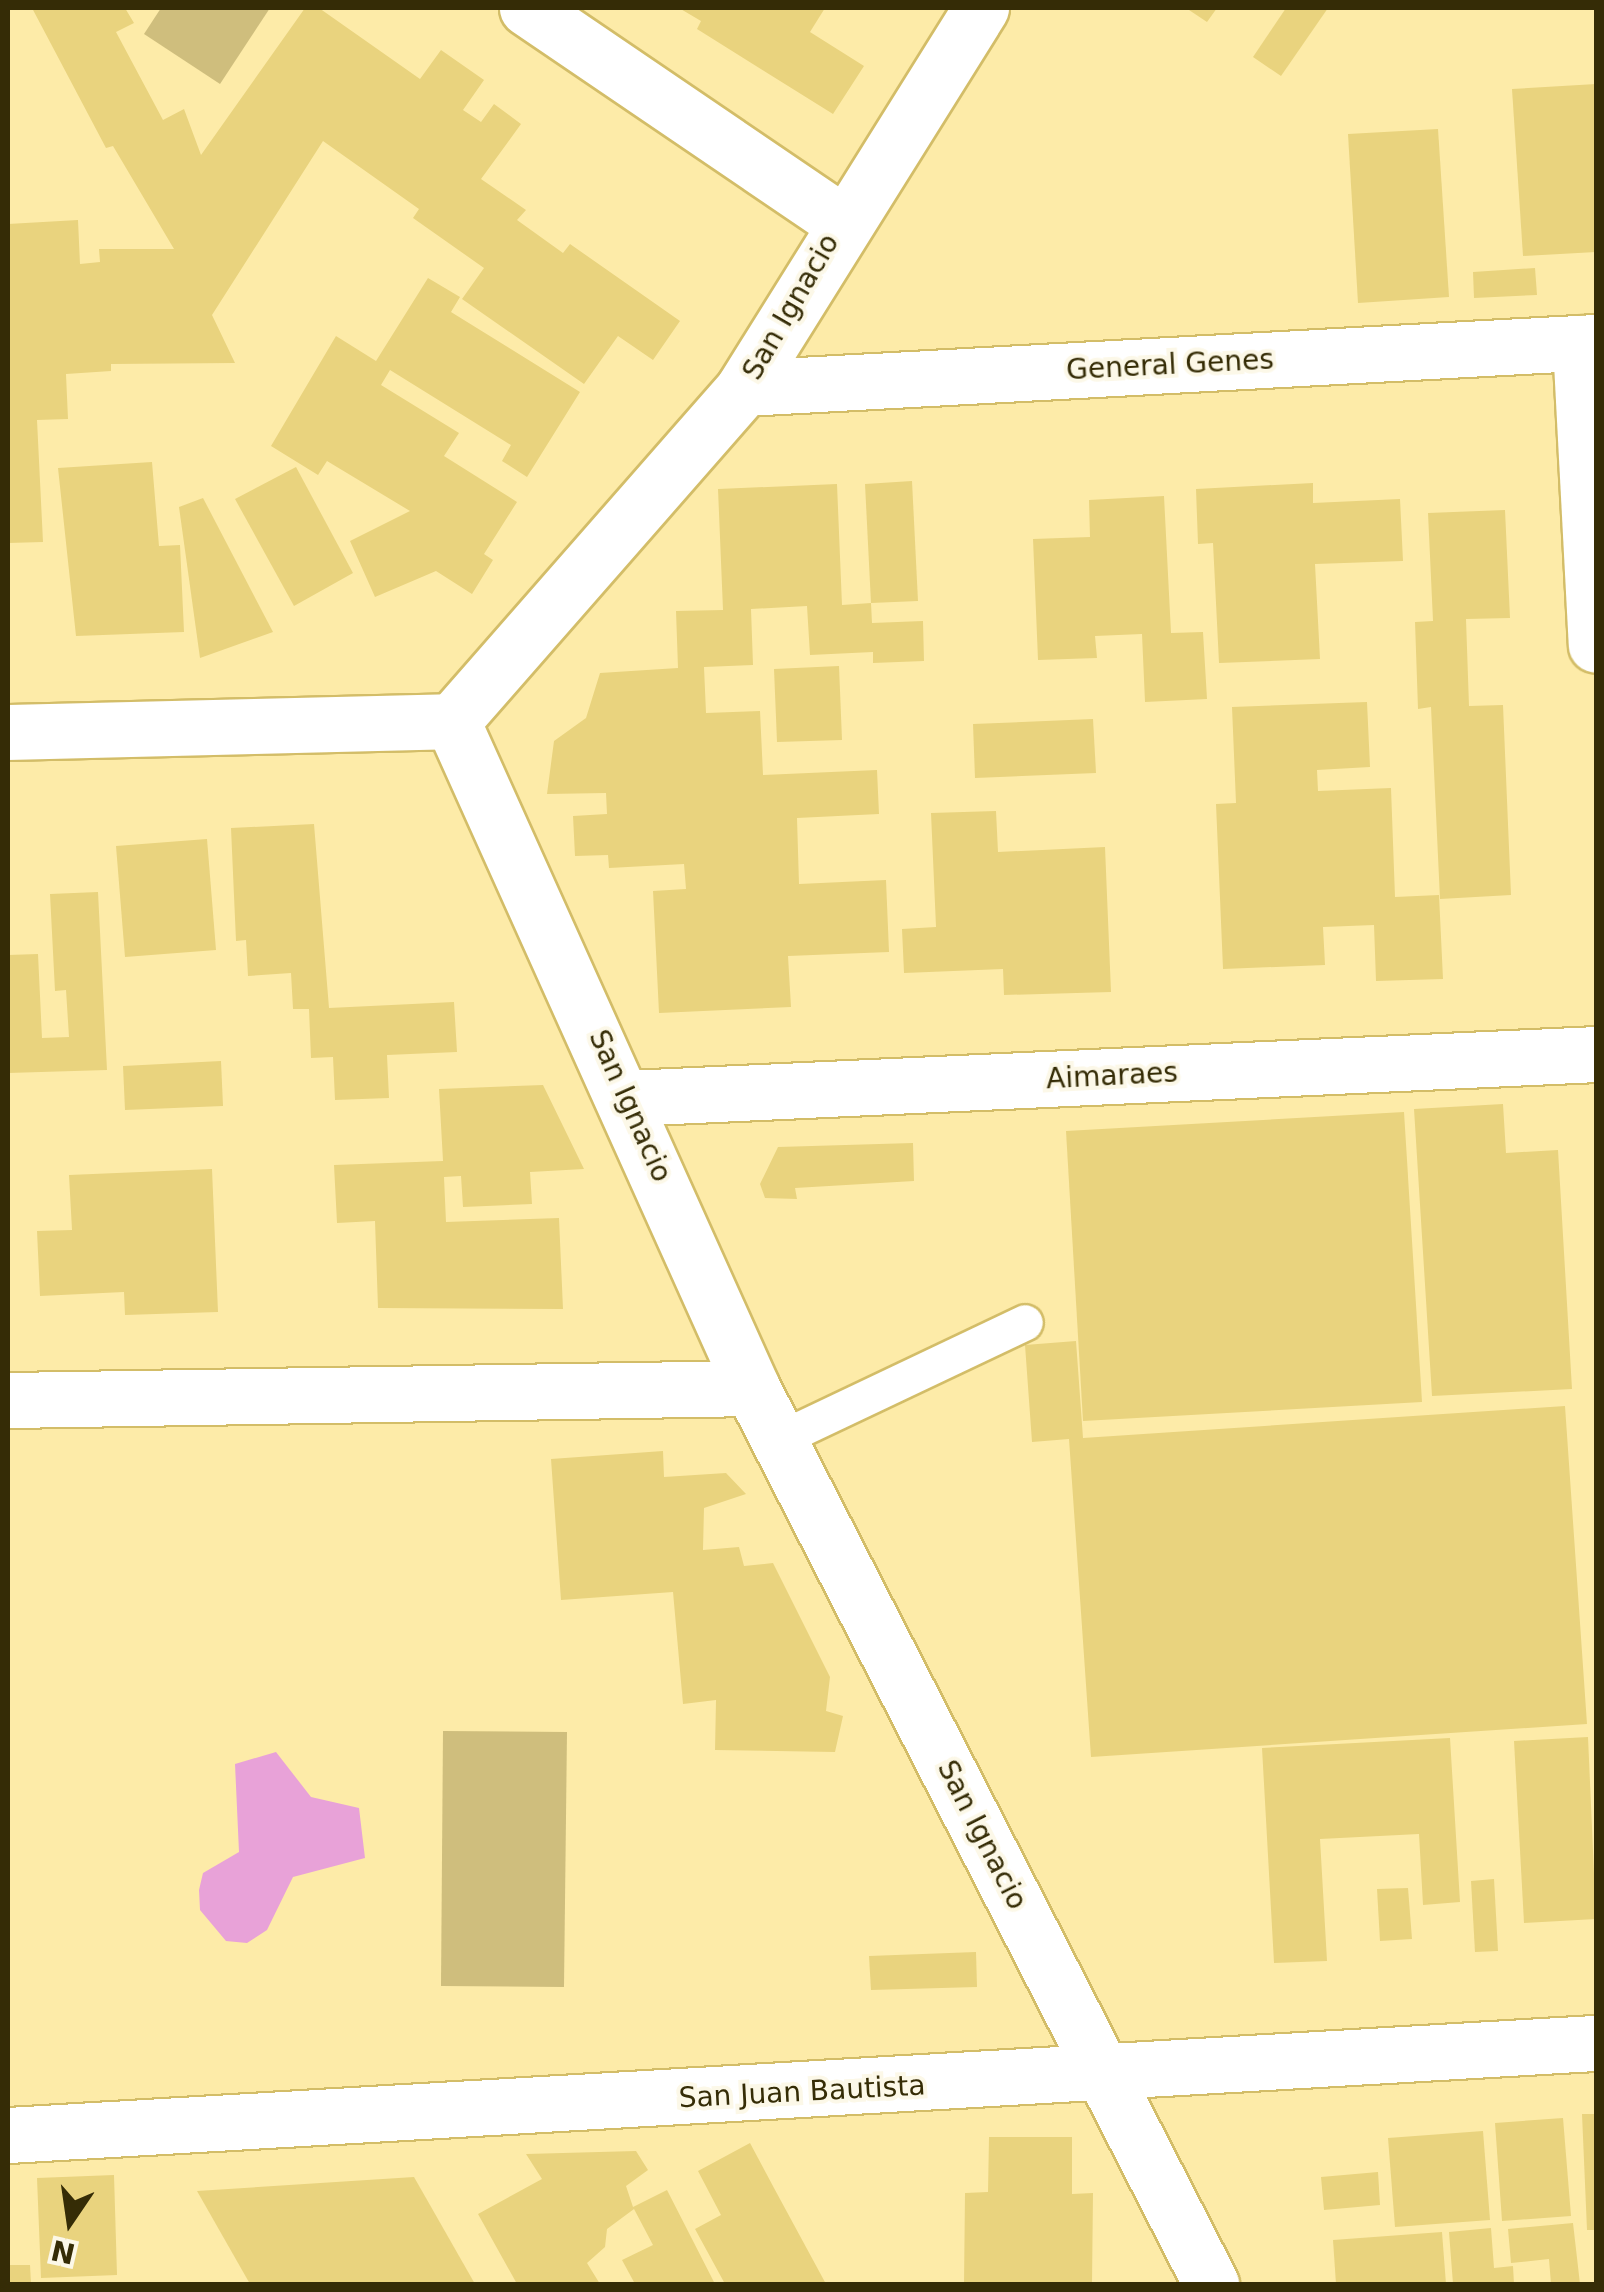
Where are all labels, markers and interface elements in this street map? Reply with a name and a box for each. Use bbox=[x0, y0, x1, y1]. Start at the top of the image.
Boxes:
street label: San Ignacio bbox=[736, 228, 846, 386]
street label: General Genes bbox=[1065, 343, 1275, 387]
street label: San Ignacio bbox=[582, 1025, 678, 1187]
street label: Aimaraes bbox=[1045, 1056, 1179, 1096]
street label: San Ignacio bbox=[930, 1755, 1034, 1915]
street label: San Juan Bautista bbox=[678, 2069, 926, 2115]
north arrow bbox=[20, 2172, 120, 2272]
text: N bbox=[48, 2233, 78, 2270]

